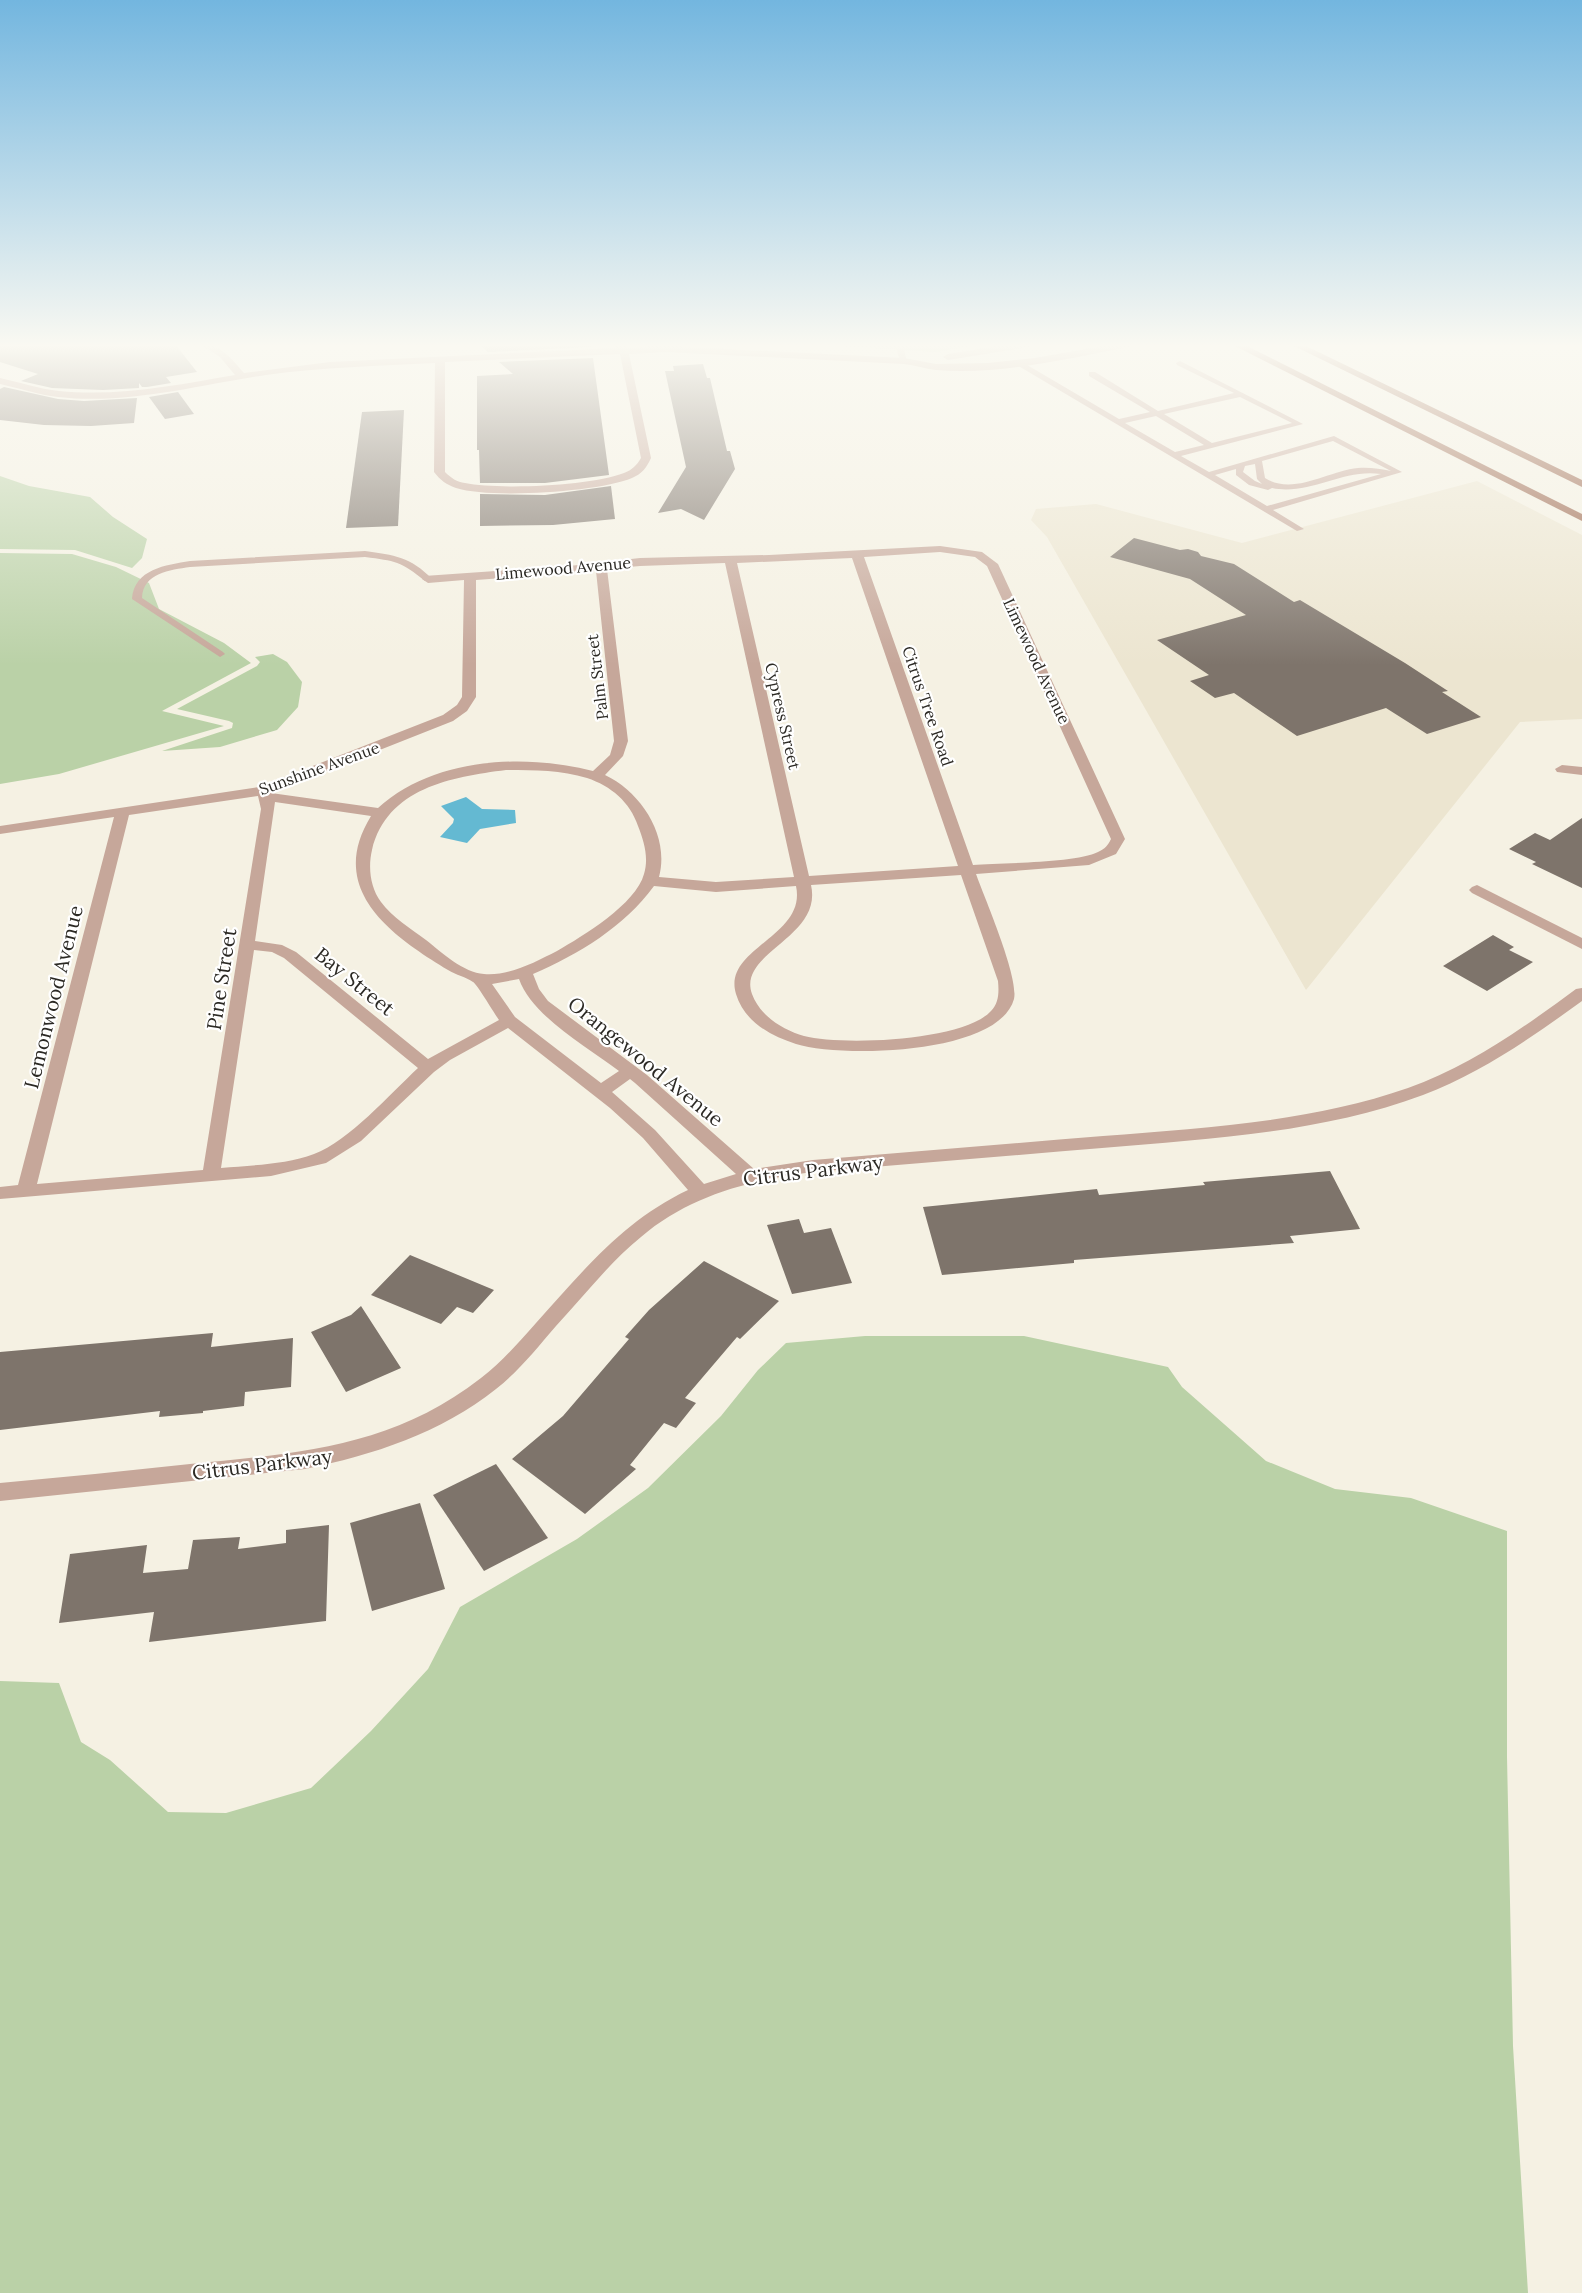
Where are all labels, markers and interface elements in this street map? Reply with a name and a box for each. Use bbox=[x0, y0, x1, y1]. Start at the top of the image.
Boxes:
street label: Limewood Avenue bbox=[494, 552, 632, 584]
street label: Limewood Avenue bbox=[999, 595, 1075, 727]
street label: Palm Street bbox=[582, 632, 612, 721]
street label: Citrus Tree Road bbox=[898, 643, 958, 769]
street label: Cypress Street bbox=[761, 661, 805, 772]
street label: Sunshine Avenue bbox=[256, 737, 382, 799]
street label: Lemonwood Avenue bbox=[18, 903, 88, 1091]
street label: Pine Street bbox=[201, 926, 241, 1032]
street label: Bay Street bbox=[310, 941, 400, 1021]
street label: Orangewood Avenue bbox=[563, 991, 729, 1131]
street label: Citrus Parkway bbox=[742, 1149, 885, 1191]
street label: Citrus Parkway bbox=[191, 1443, 334, 1485]

